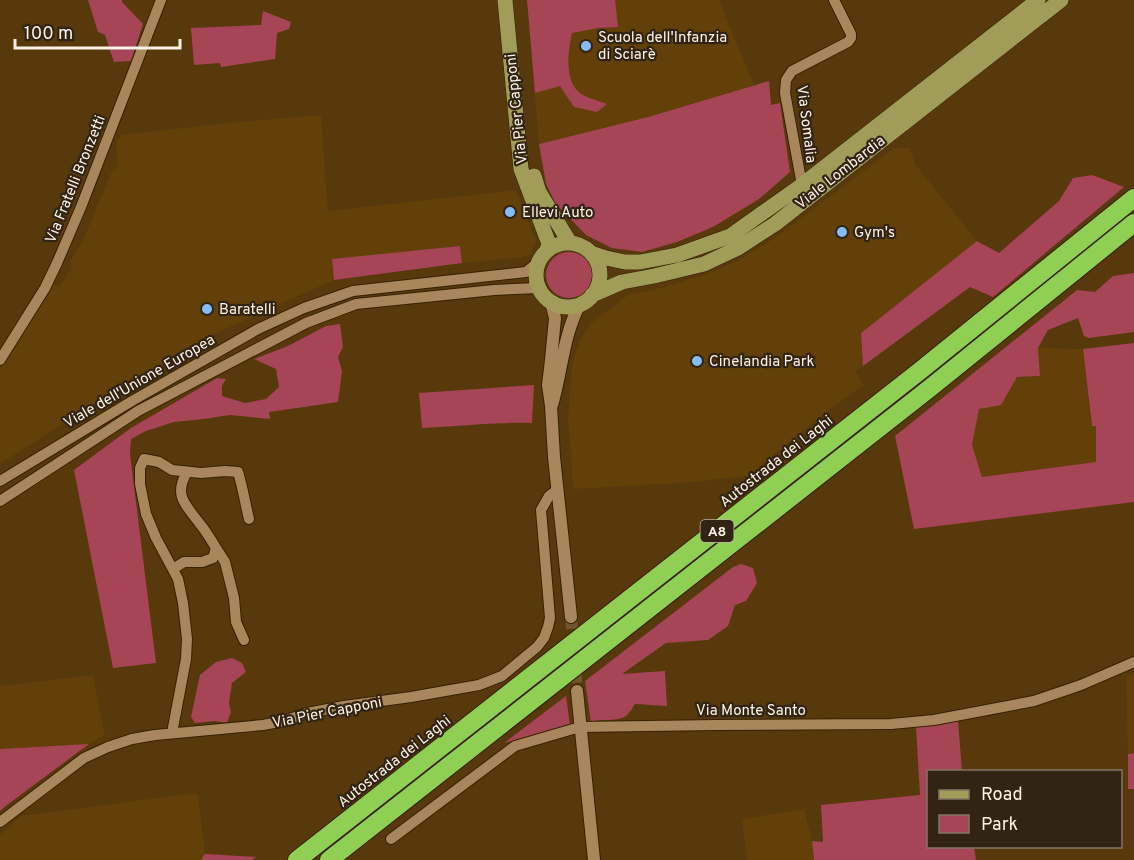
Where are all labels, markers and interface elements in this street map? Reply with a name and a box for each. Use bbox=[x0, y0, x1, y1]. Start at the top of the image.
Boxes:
scale bar bbox=[15, 12, 180, 50]
text: 100 m bbox=[24, 23, 73, 46]
place label: Scuola dell'Infanzia di Sciarè bbox=[598, 29, 727, 65]
marker: Scuola dell'Infanzia di Sciarè bbox=[579, 39, 593, 53]
street label: Via Pier Capponi bbox=[502, 52, 533, 165]
street label: Via Somalia bbox=[791, 84, 820, 164]
street label: Via Fratelli Bronzetti bbox=[42, 113, 111, 246]
street label: Viale Lombardia bbox=[792, 132, 890, 214]
place label: Ellevi Auto bbox=[522, 204, 593, 223]
marker: Ellevi Auto bbox=[503, 205, 517, 219]
place label: Gym's bbox=[854, 224, 895, 243]
marker: Gym's bbox=[835, 225, 849, 239]
place label: Baratelli bbox=[219, 301, 276, 320]
marker: Baratelli bbox=[200, 302, 214, 316]
street label: Viale dell'Unione Europea bbox=[61, 331, 219, 433]
place label: Cinelandia Park bbox=[709, 353, 815, 372]
marker: Cinelandia Park bbox=[690, 354, 704, 368]
street label: Autostrada dei Laghi bbox=[716, 412, 837, 512]
road number: A8 bbox=[700, 520, 734, 542]
street label: Via Pier Capponi bbox=[271, 694, 384, 733]
street label: Via Monte Santo bbox=[696, 702, 806, 721]
street label: Autostrada dei Laghi bbox=[334, 712, 455, 812]
legend bbox=[927, 770, 1122, 848]
text: Road bbox=[981, 784, 1023, 807]
text: Park bbox=[981, 814, 1018, 837]

